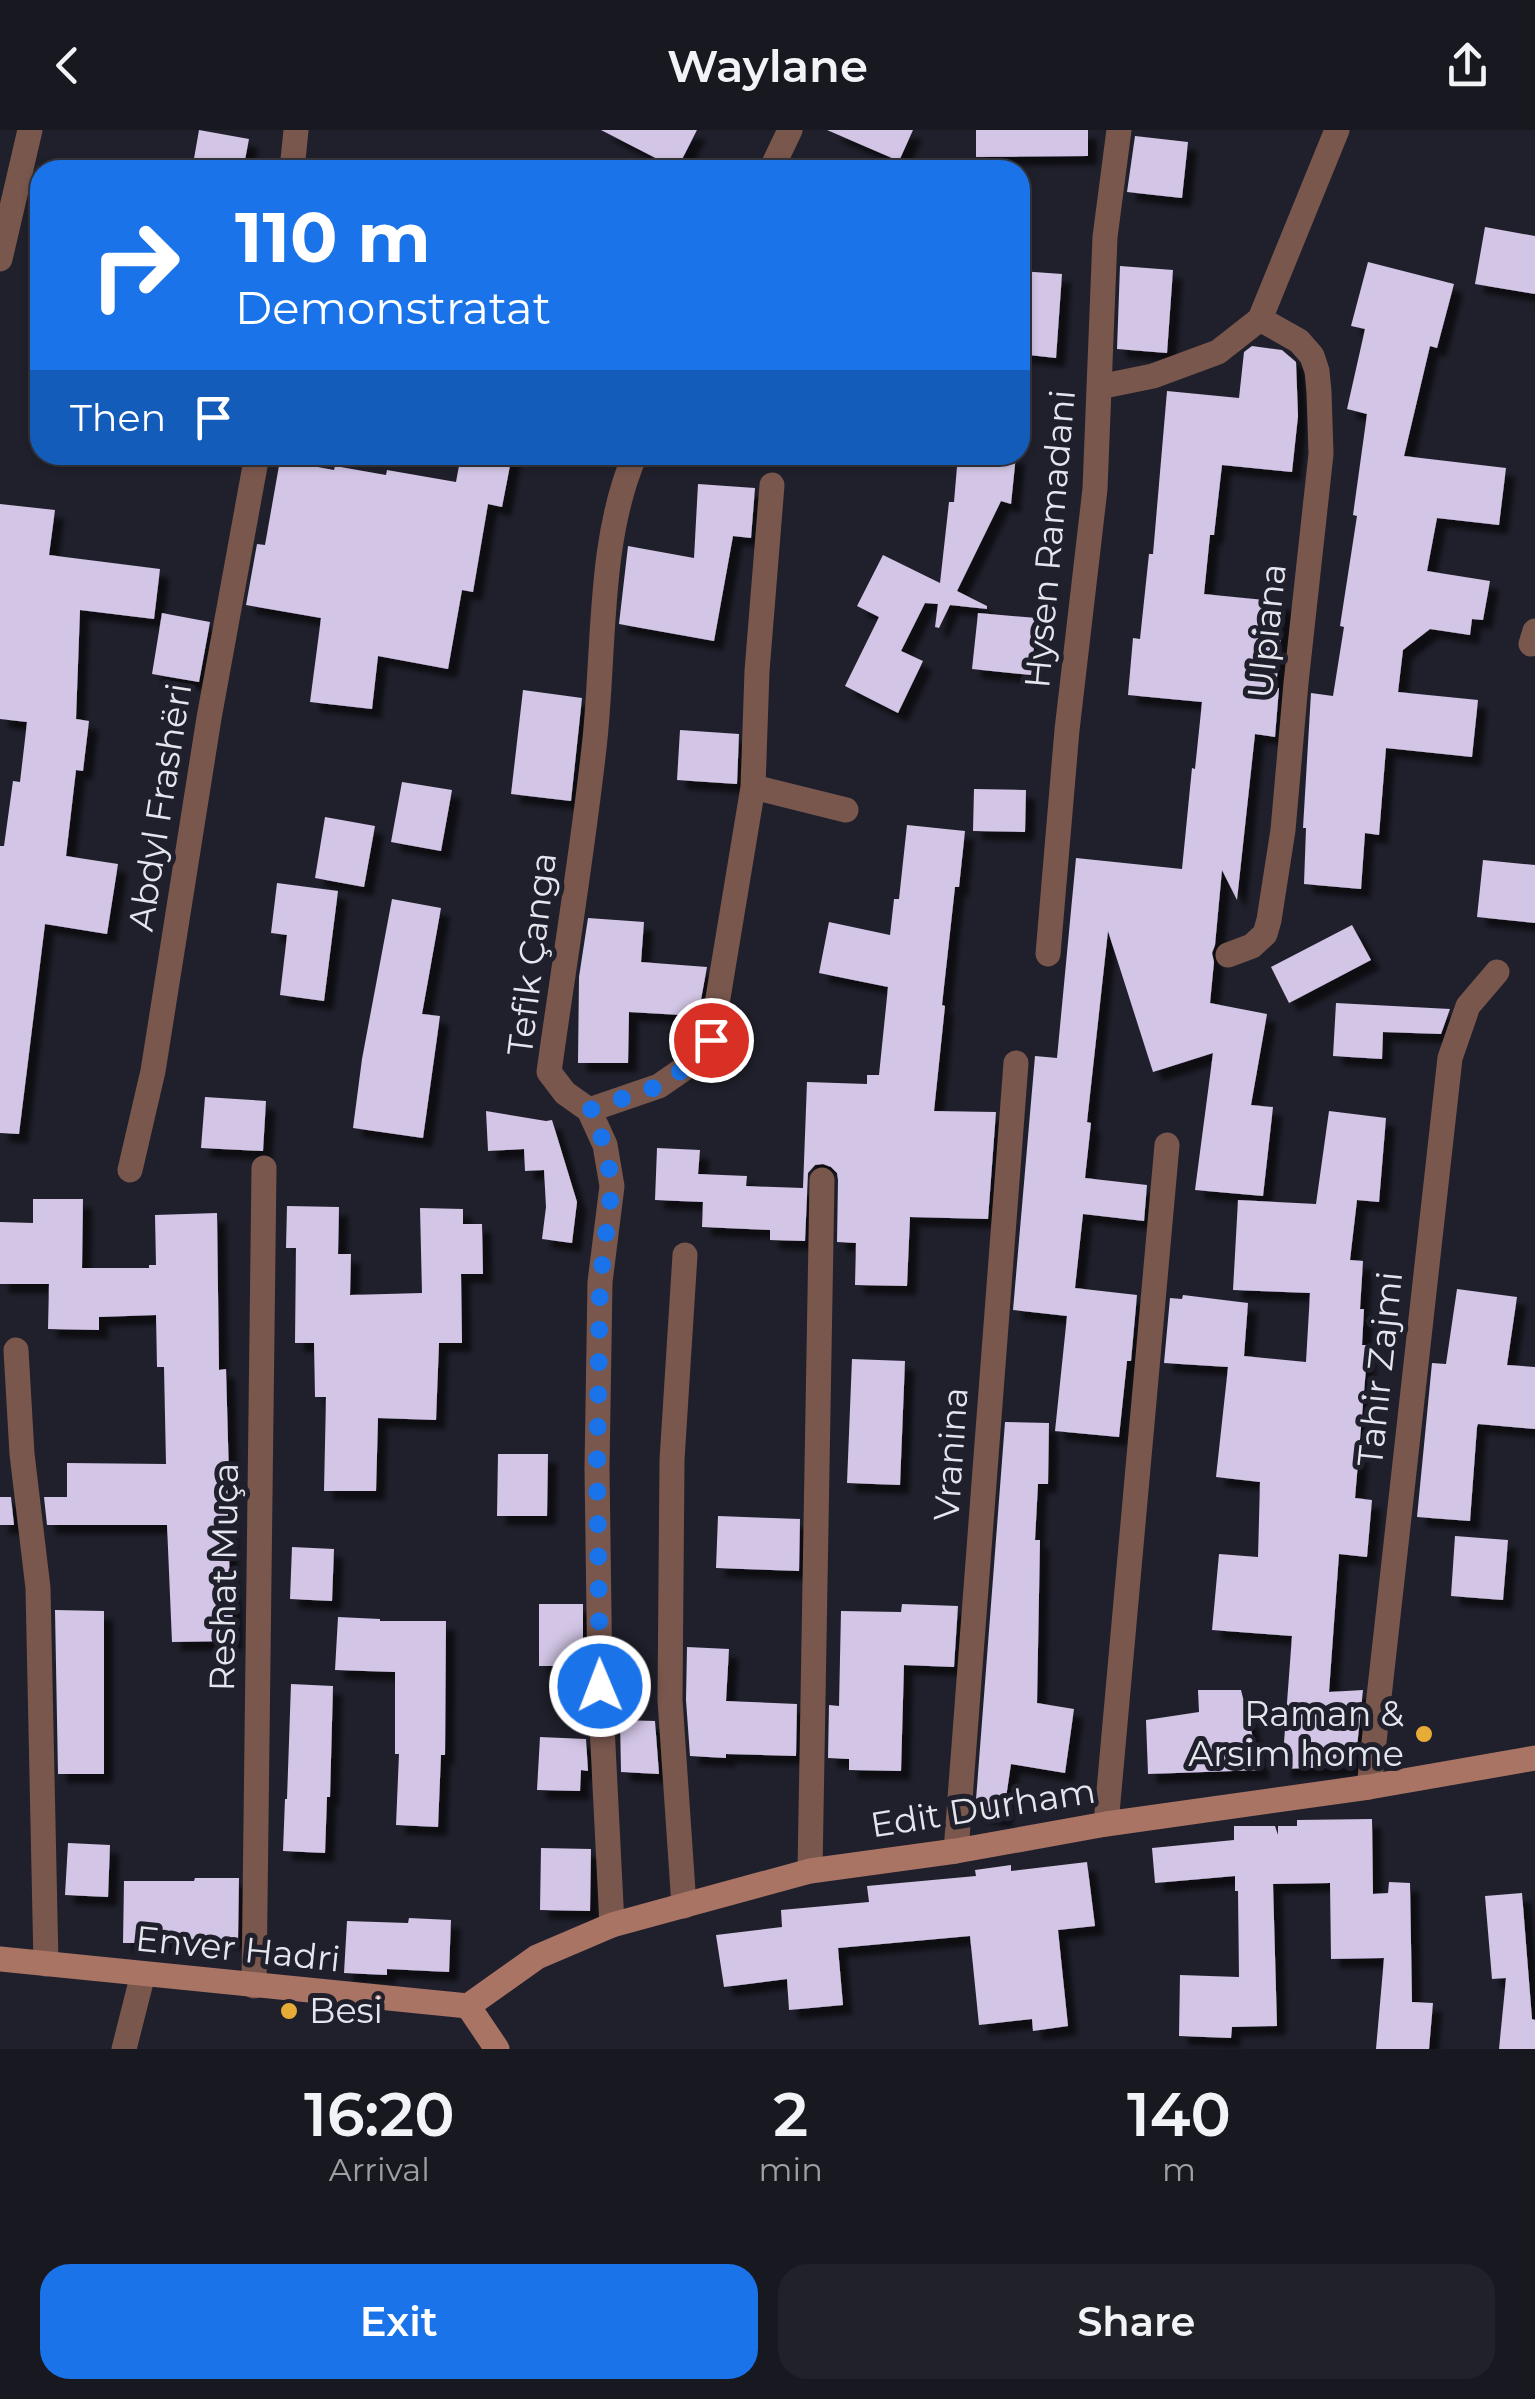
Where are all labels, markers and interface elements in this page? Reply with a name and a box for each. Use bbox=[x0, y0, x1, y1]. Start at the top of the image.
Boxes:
icon: back bbox=[40, 38, 95, 93]
text: Waylane bbox=[667, 38, 868, 93]
icon: share bbox=[1440, 38, 1495, 93]
text: 110 m bbox=[235, 194, 431, 280]
icon: right bbox=[70, 200, 200, 330]
text: Demonstratat bbox=[235, 280, 551, 335]
street label: Hysen Ramadani bbox=[1015, 388, 1084, 690]
icon: arrive bbox=[186, 390, 241, 445]
text: Then bbox=[70, 394, 166, 441]
street label: Ulpiana bbox=[1238, 561, 1295, 700]
street label: Abdyl Frashëri bbox=[119, 680, 200, 934]
street label: Tefik Çanga bbox=[498, 850, 565, 1058]
pin bbox=[669, 998, 754, 1083]
icon: arrive bbox=[684, 1013, 739, 1068]
street label: Tahir Zajmi bbox=[1348, 1269, 1411, 1468]
street label: Vranina bbox=[924, 1386, 977, 1522]
street label: Reshat Muça bbox=[200, 1462, 247, 1692]
position arrow bbox=[548, 1634, 652, 1738]
place label: Raman & Arsim home bbox=[1188, 1692, 1404, 1775]
marker: Raman & Arsim home bbox=[1413, 1723, 1435, 1745]
street label: Edit Durham bbox=[867, 1769, 1098, 1846]
street label: Enver Hadri bbox=[134, 1916, 343, 1981]
place label: Besi bbox=[309, 1989, 383, 2032]
marker: Besi bbox=[278, 2000, 300, 2022]
text: 16:20 bbox=[304, 2078, 455, 2151]
text: 2 bbox=[773, 2078, 808, 2151]
text: 140 bbox=[1127, 2078, 1231, 2151]
text: Arrival bbox=[329, 2150, 430, 2189]
text: min bbox=[759, 2150, 823, 2189]
text: m bbox=[1162, 2150, 1196, 2189]
button: Exit bbox=[40, 2264, 758, 2379]
button: Share bbox=[778, 2264, 1495, 2379]

